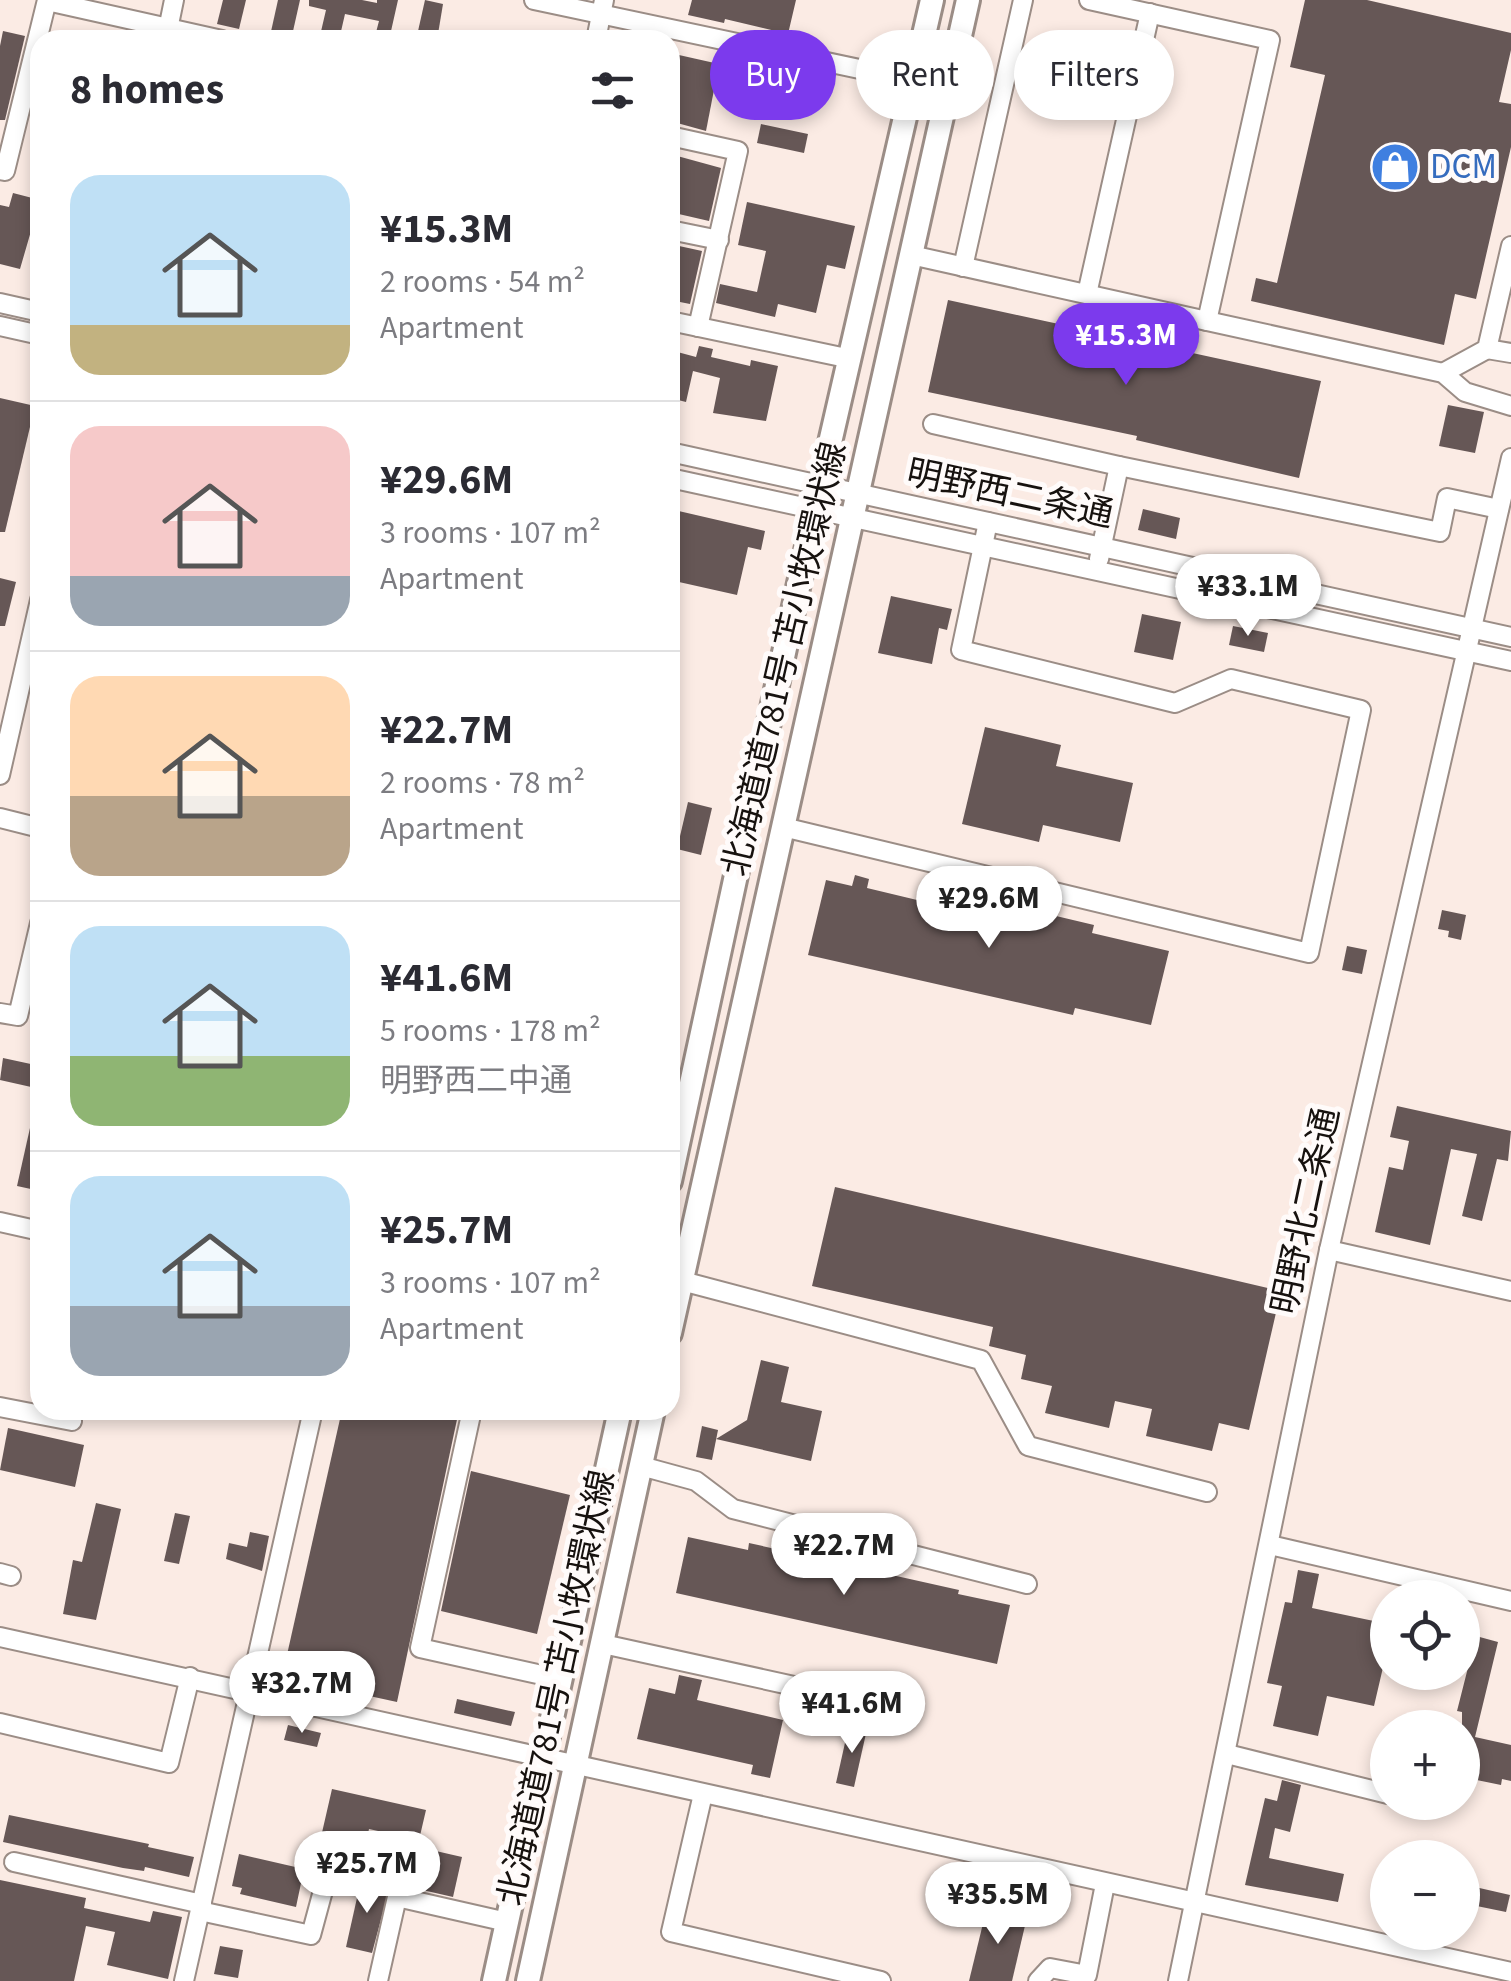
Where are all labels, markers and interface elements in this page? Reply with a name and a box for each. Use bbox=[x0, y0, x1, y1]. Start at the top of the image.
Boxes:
chip: Buy bbox=[710, 30, 836, 120]
chip: Rent bbox=[856, 30, 994, 120]
chip: Filters bbox=[1014, 30, 1174, 120]
text: 8 homes bbox=[70, 60, 224, 120]
icon: filters bbox=[585, 63, 640, 118]
shop icon: DCM bbox=[1369, 141, 1421, 193]
place label: DCM bbox=[1430, 142, 1497, 192]
text: ¥15.3M bbox=[380, 199, 513, 259]
icon: home bbox=[150, 215, 270, 335]
text: 2 rooms · 54 m² bbox=[380, 259, 585, 305]
pin: ¥15.3M bbox=[1045, 303, 1207, 388]
text: Apartment bbox=[380, 305, 523, 351]
text: ¥15.3M bbox=[1075, 312, 1177, 358]
street label: 北海道道781号 苫小牧環状線 bbox=[711, 437, 859, 881]
street label: 明野西二条通 bbox=[902, 448, 1118, 540]
text: ¥29.6M bbox=[380, 450, 513, 510]
icon: home bbox=[150, 466, 270, 586]
text: 3 rooms · 107 m² bbox=[380, 510, 601, 556]
pin: ¥33.1M bbox=[1167, 554, 1329, 639]
text: Apartment bbox=[380, 556, 523, 602]
text: ¥33.1M bbox=[1197, 563, 1299, 609]
text: ¥22.7M bbox=[380, 700, 513, 760]
icon: home bbox=[150, 716, 270, 836]
text: 2 rooms · 78 m² bbox=[380, 760, 585, 806]
text: Apartment bbox=[380, 806, 523, 852]
pin: ¥29.6M bbox=[908, 866, 1070, 951]
text: ¥29.6M bbox=[938, 875, 1040, 921]
text: ¥41.6M bbox=[380, 948, 513, 1008]
icon: home bbox=[150, 966, 270, 1086]
text: 5 rooms · 178 m² bbox=[380, 1008, 601, 1054]
text: 明野西二中通 bbox=[380, 1058, 572, 1104]
street label: 明野北二条通 bbox=[1260, 1103, 1352, 1319]
text: ¥25.7M bbox=[380, 1200, 513, 1260]
icon: home bbox=[150, 1216, 270, 1336]
text: 3 rooms · 107 m² bbox=[380, 1260, 601, 1306]
text: Apartment bbox=[380, 1306, 523, 1352]
street label: 北海道道781号 苫小牧環状線 bbox=[486, 1466, 628, 1910]
pin: ¥22.7M bbox=[763, 1513, 925, 1598]
text: ¥22.7M bbox=[793, 1522, 895, 1568]
map controls bbox=[1370, 1580, 1480, 1950]
button: locate bbox=[1370, 1580, 1480, 1690]
pin: ¥32.7M bbox=[221, 1651, 383, 1736]
text: ¥32.7M bbox=[251, 1660, 353, 1706]
pin: ¥41.6M bbox=[771, 1671, 933, 1756]
text: ¥41.6M bbox=[801, 1680, 903, 1726]
button: + bbox=[1370, 1710, 1480, 1820]
pin: ¥25.7M bbox=[286, 1831, 448, 1916]
text: ¥25.7M bbox=[316, 1840, 418, 1886]
button: − bbox=[1370, 1840, 1480, 1950]
pin: ¥35.5M bbox=[917, 1862, 1079, 1947]
text: ¥35.5M bbox=[947, 1871, 1049, 1917]

